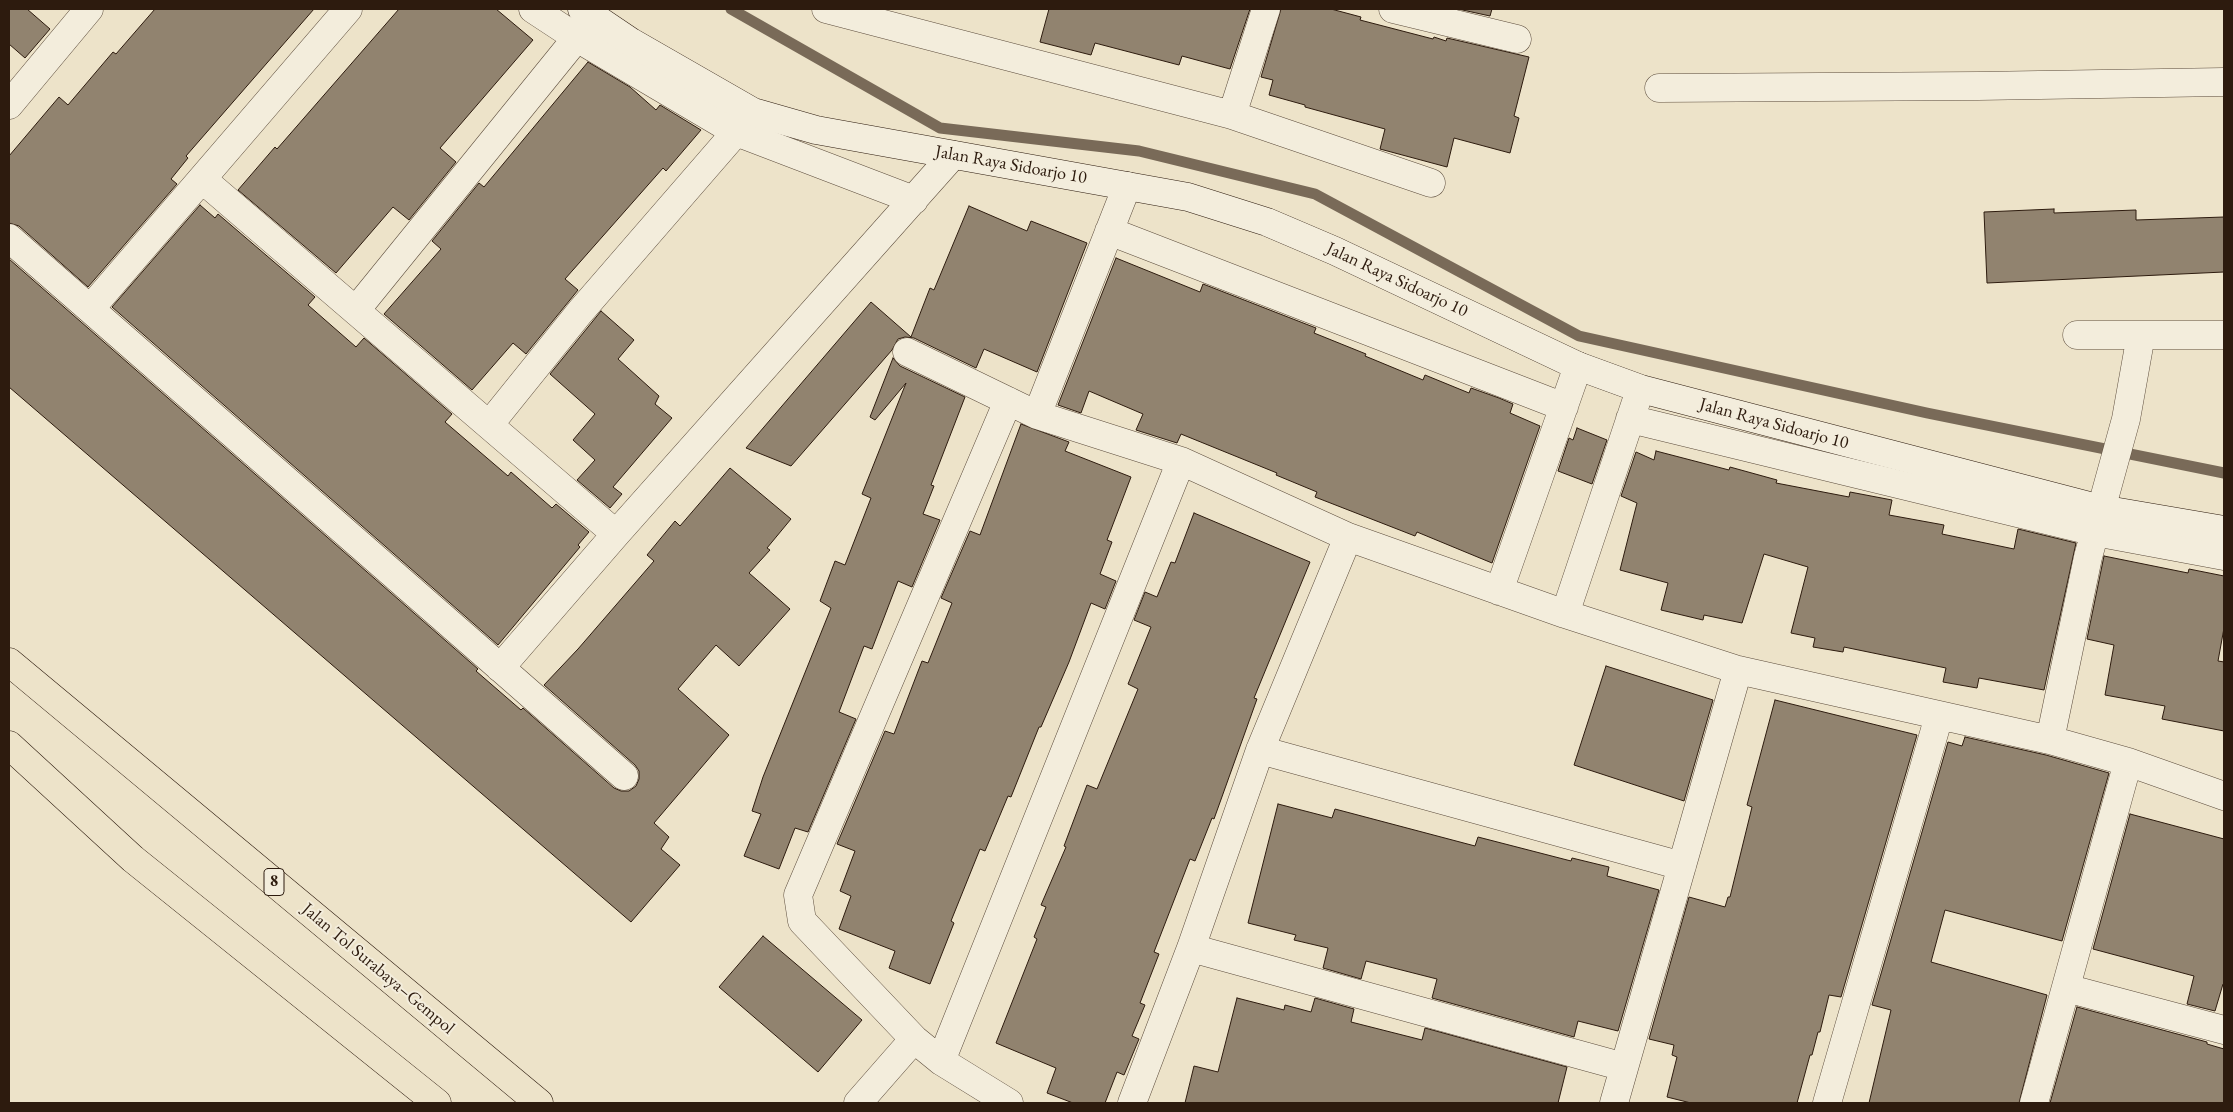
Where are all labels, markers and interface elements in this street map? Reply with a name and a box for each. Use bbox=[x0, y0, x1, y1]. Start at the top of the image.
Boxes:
street label: Jalan Raya Sidoarjo 10 bbox=[933, 141, 1089, 189]
street label: Jalan Raya Sidoarjo 10 bbox=[1323, 238, 1471, 322]
street label: Jalan Raya Sidoarjo 10 bbox=[1697, 394, 1851, 454]
road number: 8 bbox=[264, 869, 284, 896]
street label: Jalan Tol Surabaya–Gempol bbox=[297, 899, 459, 1039]

